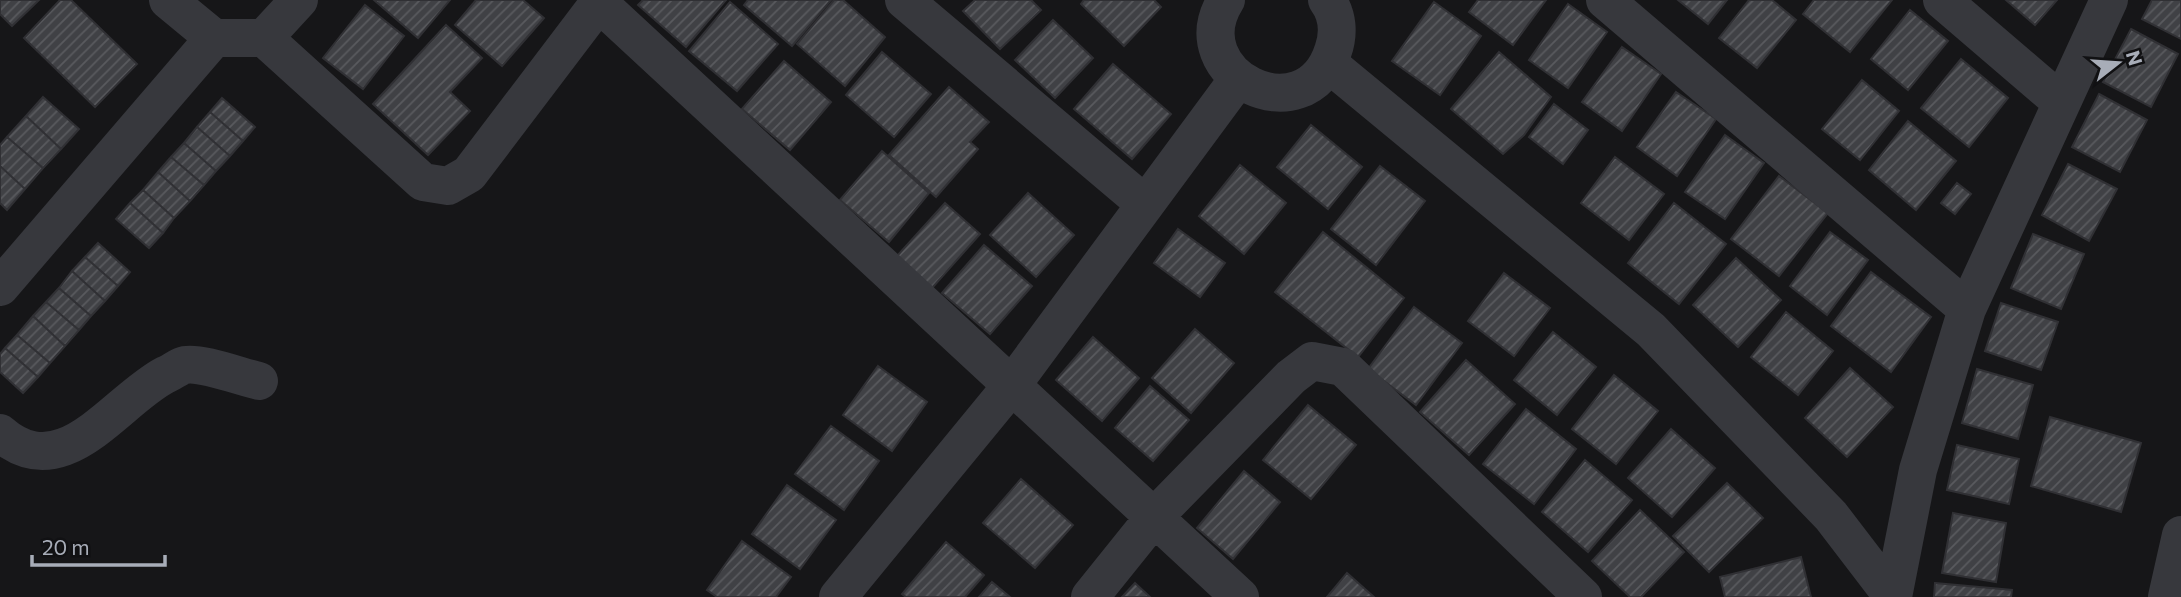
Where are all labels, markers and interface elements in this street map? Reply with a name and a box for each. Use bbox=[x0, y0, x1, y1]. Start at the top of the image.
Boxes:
north arrow bbox=[2083, 28, 2153, 98]
text: N bbox=[2122, 48, 2148, 68]
scale bar bbox=[32, 524, 164, 568]
text: 20 m bbox=[42, 534, 90, 559]

